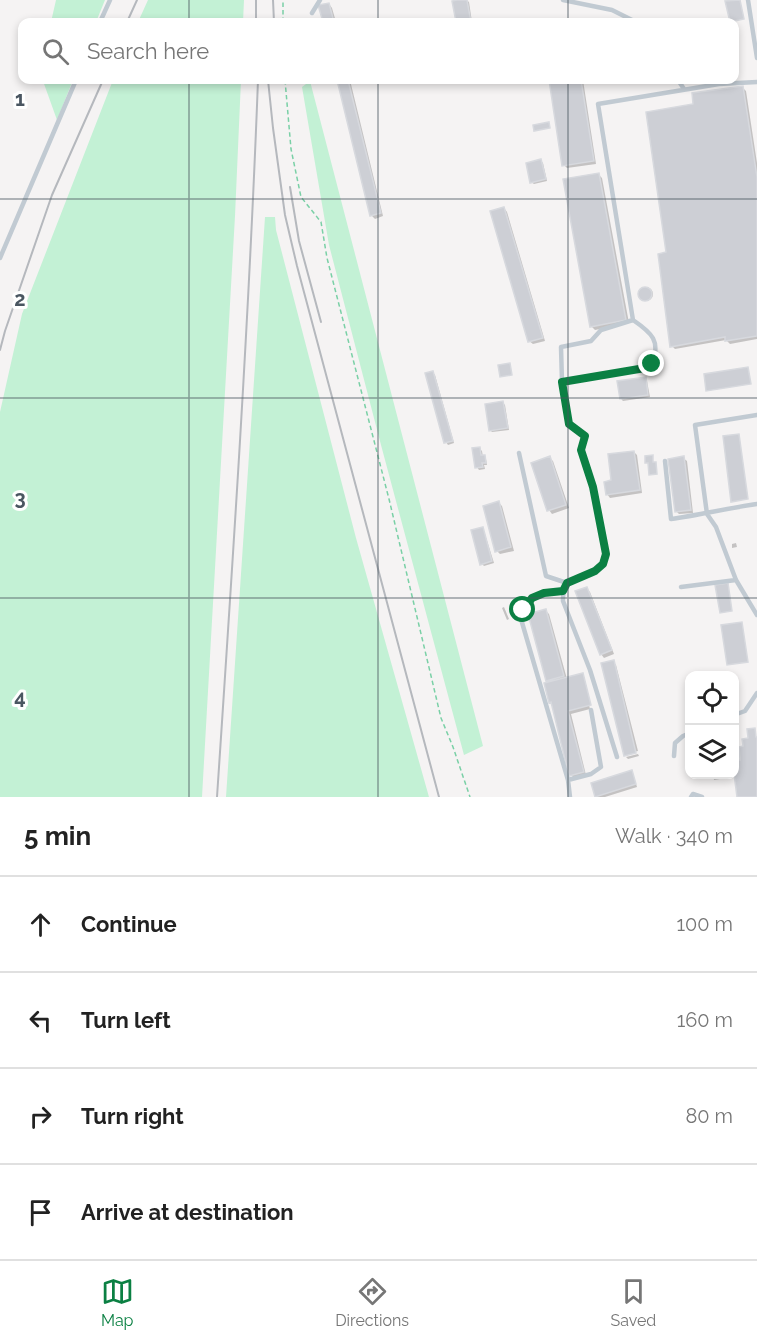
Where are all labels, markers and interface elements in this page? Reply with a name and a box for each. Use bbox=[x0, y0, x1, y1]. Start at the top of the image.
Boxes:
search box bbox=[18, 18, 739, 84]
icon: search bbox=[39, 35, 72, 68]
text: Search here bbox=[87, 38, 209, 64]
text: 1 bbox=[15, 87, 25, 111]
text: 2 bbox=[14, 287, 26, 311]
route end bbox=[638, 350, 664, 376]
text: 3 bbox=[14, 486, 26, 510]
route start bbox=[509, 596, 535, 622]
map controls bbox=[685, 671, 739, 779]
button: locate bbox=[685, 671, 739, 725]
text: 4 bbox=[14, 685, 26, 709]
button: layers bbox=[685, 725, 739, 779]
text: 5 min bbox=[24, 821, 91, 851]
text: Walk · 340 m bbox=[615, 824, 733, 848]
icon: ahead bbox=[24, 908, 57, 941]
text: Continue bbox=[81, 911, 177, 937]
text: 100 m bbox=[676, 912, 733, 936]
icon: left bbox=[24, 1004, 57, 1037]
text: Turn left bbox=[81, 1007, 171, 1033]
text: 160 m bbox=[677, 1008, 733, 1032]
icon: right bbox=[24, 1100, 57, 1133]
text: Turn right bbox=[81, 1103, 184, 1129]
text: 80 m bbox=[685, 1104, 733, 1128]
icon: arrive bbox=[24, 1196, 57, 1229]
text: Arrive at destination bbox=[81, 1199, 294, 1225]
tab: Map bbox=[101, 1275, 134, 1330]
tab: Directions bbox=[335, 1275, 409, 1330]
tab: Saved bbox=[610, 1275, 656, 1330]

